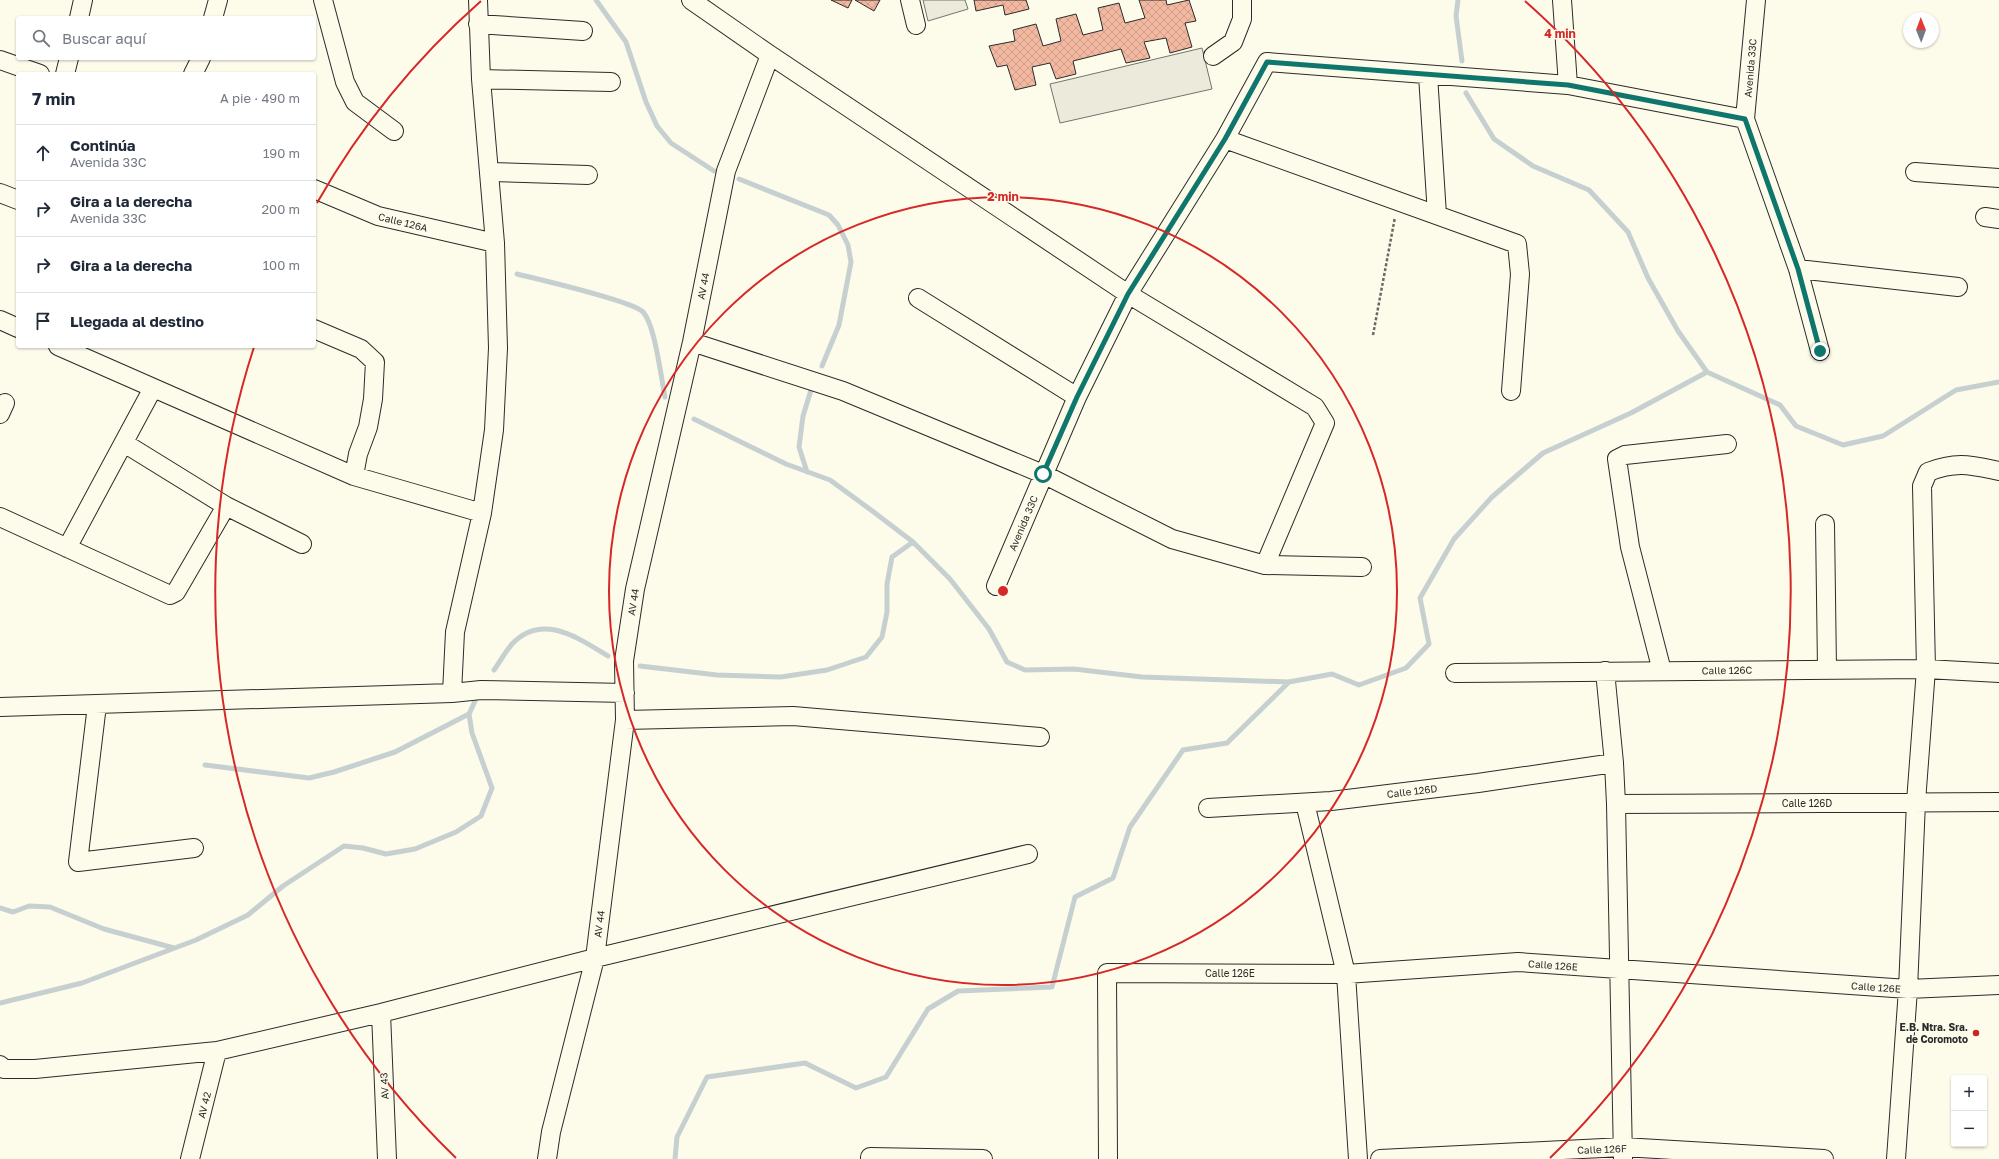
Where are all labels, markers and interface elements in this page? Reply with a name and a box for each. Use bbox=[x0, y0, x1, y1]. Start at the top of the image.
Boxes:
north arrow bbox=[1903, 12, 1939, 48]
search box bbox=[16, 16, 316, 60]
text: 4 min bbox=[1544, 26, 1576, 41]
icon: search bbox=[30, 27, 52, 49]
text: Buscar aquí bbox=[62, 29, 146, 47]
street label: Avenida 33C bbox=[1741, 38, 1759, 98]
text: 7 min bbox=[32, 88, 75, 109]
text: A pie · 490 m bbox=[220, 90, 300, 106]
text: Continúa bbox=[70, 136, 136, 154]
icon: ahead bbox=[32, 142, 54, 164]
text: 190 m bbox=[263, 145, 300, 161]
text: Avenida 33C bbox=[70, 154, 147, 170]
text: 2 min bbox=[987, 189, 1019, 204]
text: Gira a la derecha bbox=[70, 192, 192, 210]
icon: right bbox=[32, 198, 54, 220]
text: 200 m bbox=[262, 201, 300, 217]
text: Avenida 33C bbox=[70, 210, 147, 226]
street label: Calle 126A bbox=[377, 210, 429, 234]
icon: right bbox=[32, 254, 54, 276]
text: Gira a la derecha bbox=[70, 256, 192, 274]
text: 100 m bbox=[263, 257, 300, 273]
street label: AV 44 bbox=[695, 272, 711, 300]
icon: arrive bbox=[32, 310, 54, 332]
text: Llegada al destino bbox=[70, 312, 204, 330]
route end bbox=[1811, 342, 1829, 360]
route start bbox=[1034, 465, 1052, 483]
street label: Avenida 33C bbox=[1006, 493, 1040, 552]
centre of rings bbox=[996, 584, 1010, 598]
street label: AV 44 bbox=[625, 588, 641, 616]
street label: Calle 126C bbox=[1702, 664, 1753, 676]
street label: Calle 126D bbox=[1386, 782, 1438, 800]
street label: Calle 126D bbox=[1782, 797, 1832, 809]
street label: AV 44 bbox=[591, 910, 607, 938]
street label: Calle 126E bbox=[1528, 957, 1578, 973]
street label: Calle 126E bbox=[1205, 967, 1255, 979]
street label: Calle 126E bbox=[1851, 979, 1901, 995]
place label: E.B. Ntra. Sra. de Coromoto bbox=[1900, 1021, 1968, 1045]
marker: E.B. Ntra. Sra. de Coromoto bbox=[1971, 1028, 1981, 1038]
street label: AV 43 bbox=[377, 1072, 391, 1100]
map controls bbox=[1951, 1075, 1987, 1147]
button: + bbox=[1951, 1075, 1987, 1111]
street label: AV 42 bbox=[195, 1090, 213, 1120]
button: − bbox=[1951, 1111, 1987, 1147]
street label: Calle 126F bbox=[1577, 1142, 1627, 1156]

